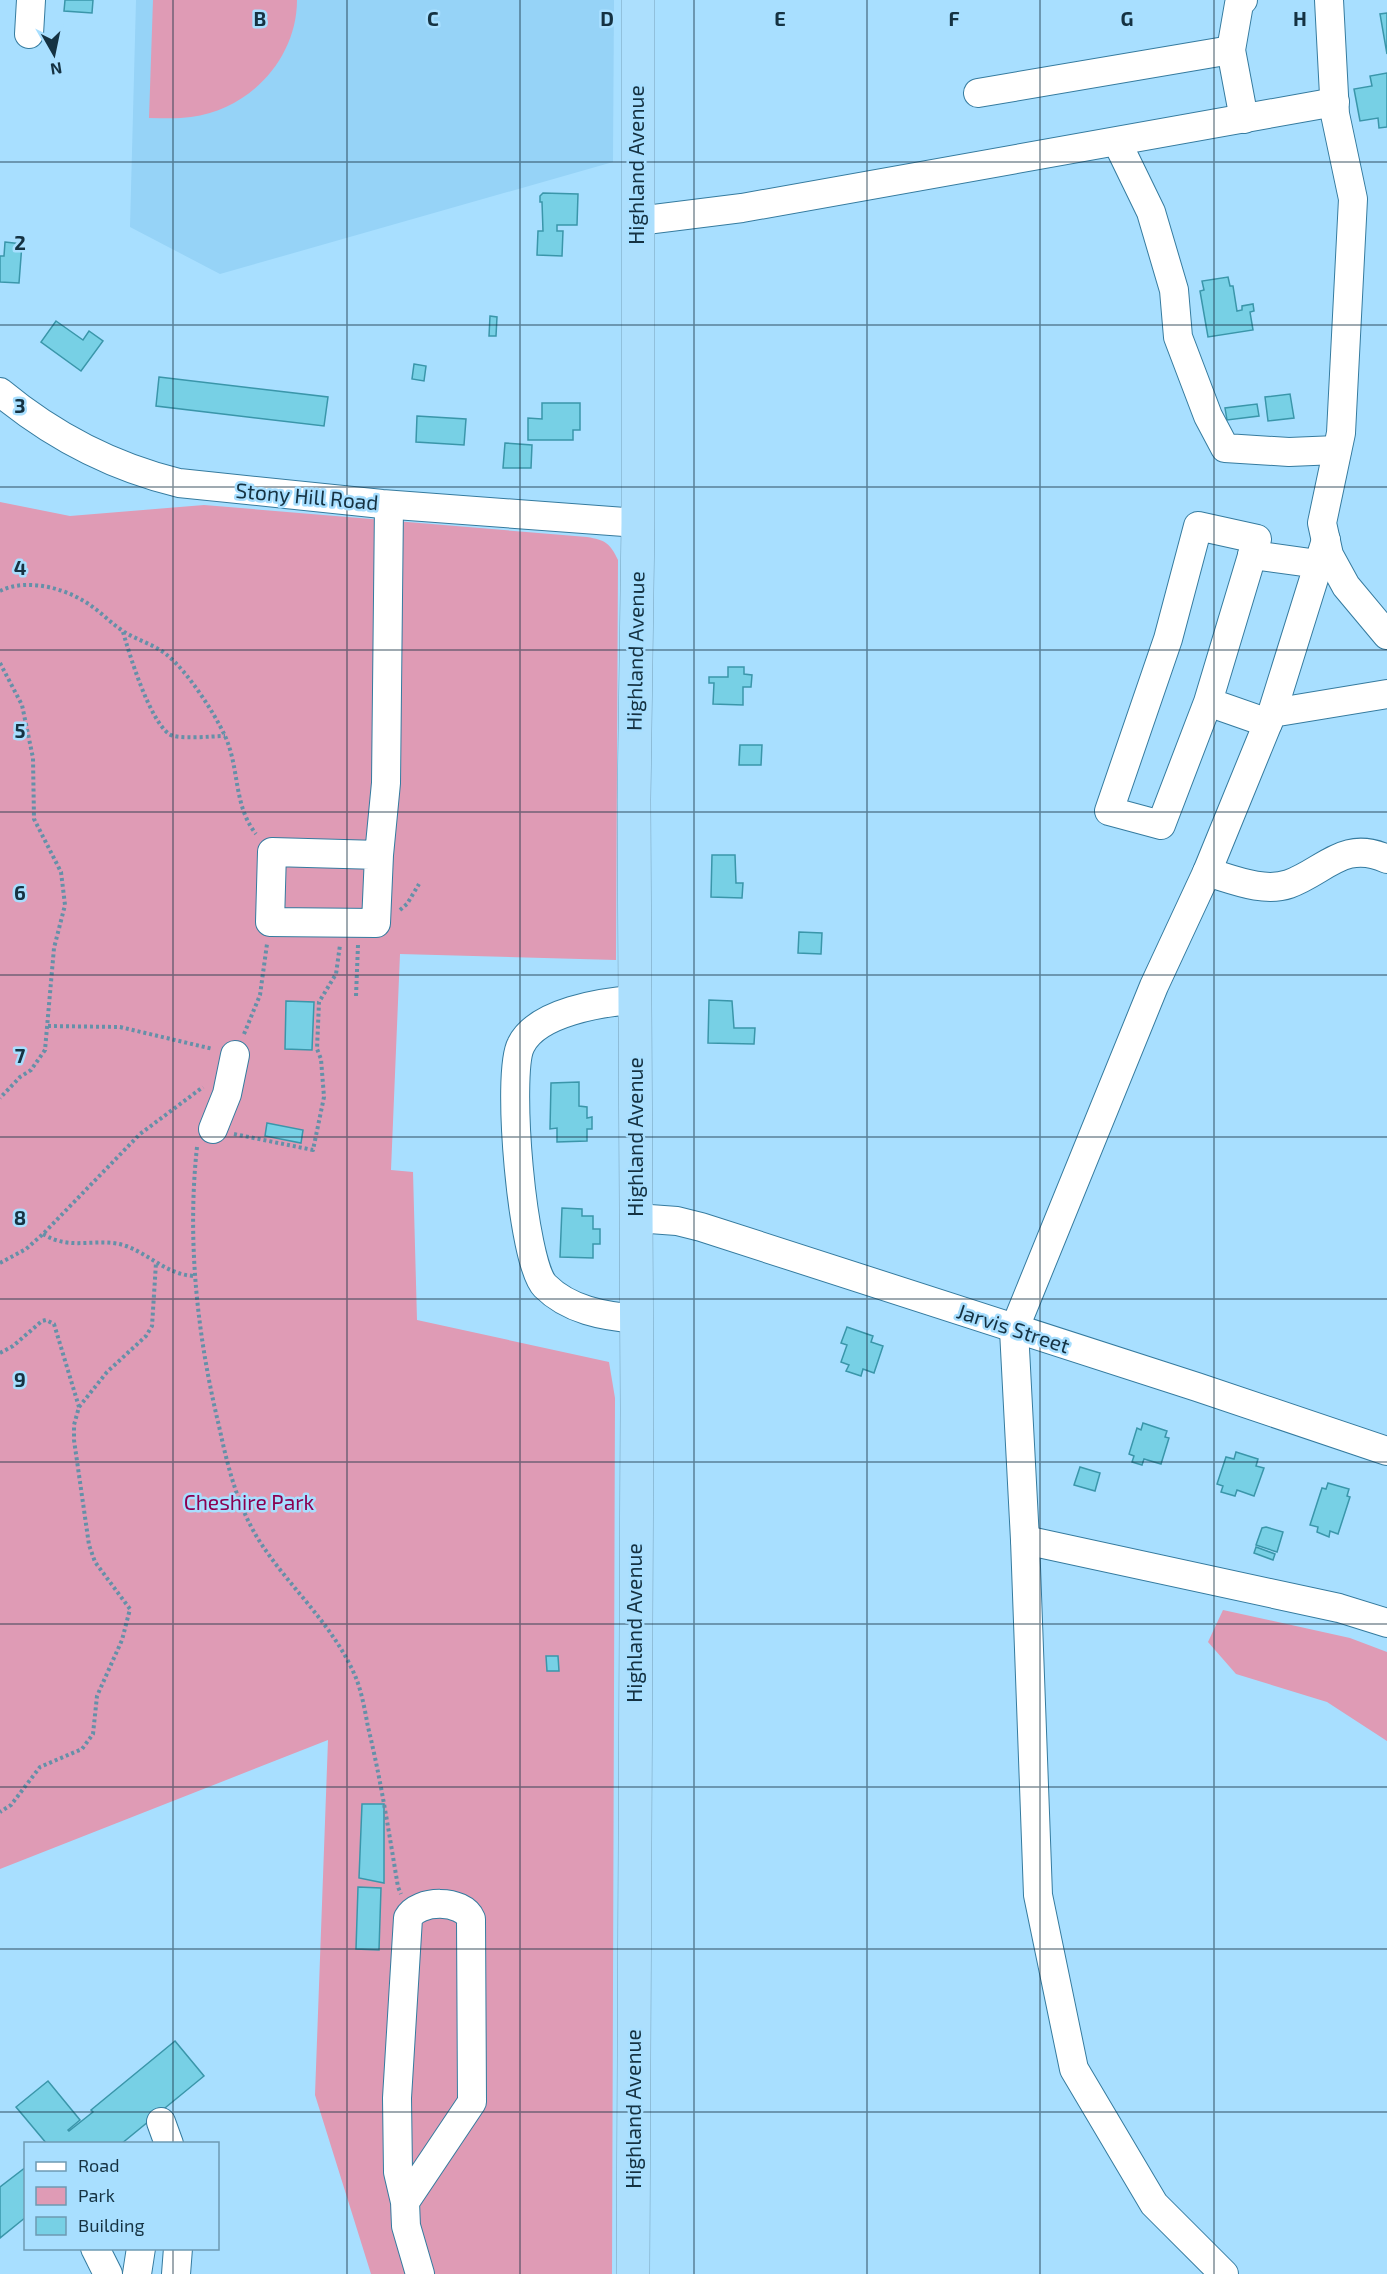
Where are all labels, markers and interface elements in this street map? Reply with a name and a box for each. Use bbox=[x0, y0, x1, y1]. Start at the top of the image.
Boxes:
text: B bbox=[254, 6, 266, 30]
text: C bbox=[427, 6, 439, 30]
text: D bbox=[600, 6, 614, 30]
text: E bbox=[774, 6, 786, 30]
text: F bbox=[948, 6, 960, 30]
text: G bbox=[1121, 6, 1133, 30]
text: H bbox=[1293, 6, 1307, 30]
north arrow bbox=[24, 24, 84, 84]
text: N bbox=[49, 59, 64, 80]
street label: Highland Avenue bbox=[623, 85, 648, 245]
text: 2 bbox=[14, 230, 26, 254]
text: 3 bbox=[14, 393, 26, 417]
street label: Stony Hill Road bbox=[235, 477, 380, 514]
text: 4 bbox=[14, 555, 27, 579]
street label: Highland Avenue bbox=[621, 571, 648, 731]
text: 5 bbox=[14, 718, 26, 742]
text: 6 bbox=[14, 880, 26, 904]
text: 7 bbox=[15, 1043, 26, 1067]
street label: Highland Avenue bbox=[622, 1057, 647, 1217]
text: 8 bbox=[14, 1205, 26, 1229]
street label: Jarvis Street bbox=[954, 1298, 1073, 1358]
text: 9 bbox=[14, 1367, 26, 1391]
park label: Cheshire Park bbox=[184, 1489, 315, 1514]
street label: Highland Avenue bbox=[621, 1543, 646, 1703]
street label: Highland Avenue bbox=[620, 2029, 645, 2189]
legend bbox=[24, 2142, 219, 2250]
text: Road bbox=[78, 2154, 119, 2176]
text: Park bbox=[78, 2184, 115, 2206]
text: Building bbox=[78, 2214, 145, 2236]

